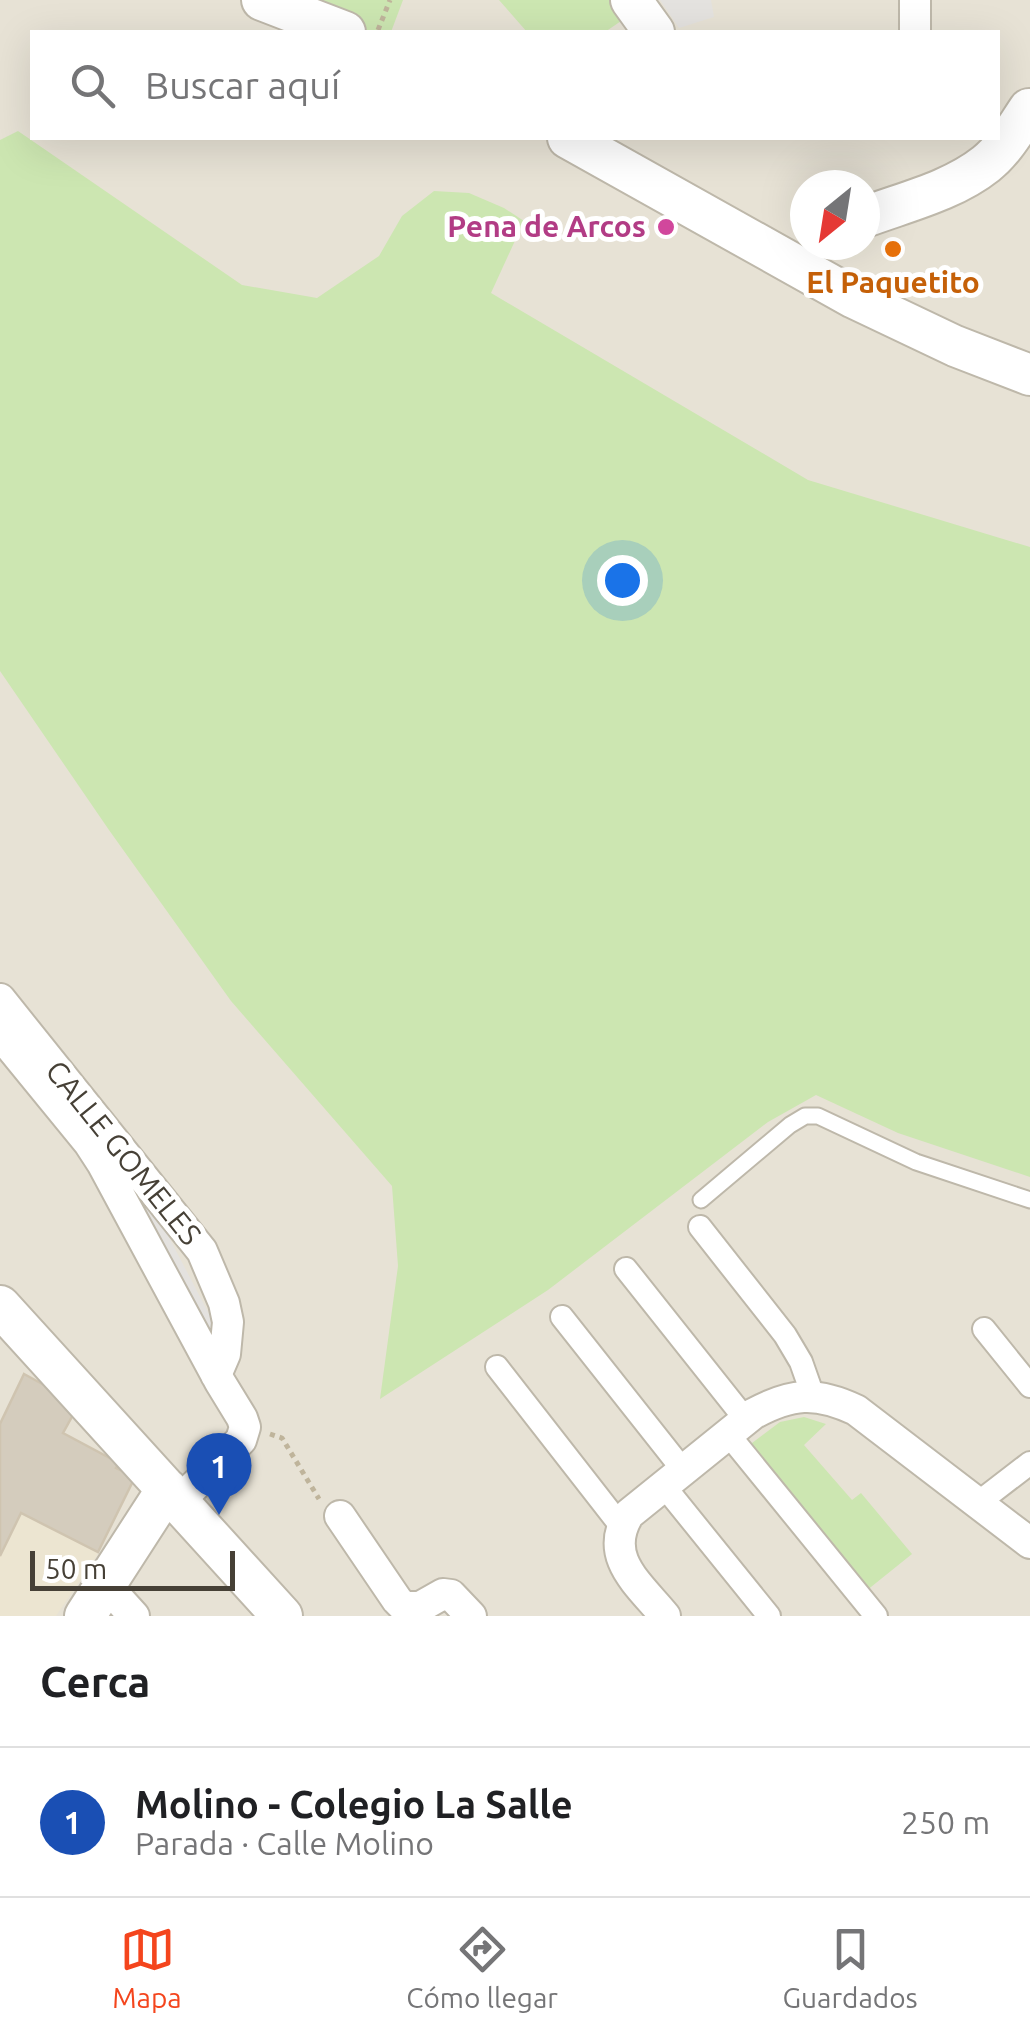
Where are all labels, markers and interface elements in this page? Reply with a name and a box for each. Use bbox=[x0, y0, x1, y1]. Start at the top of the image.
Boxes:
search box bbox=[30, 30, 1000, 140]
icon: search bbox=[65, 58, 120, 113]
text: Buscar aquí bbox=[145, 64, 340, 106]
north arrow bbox=[790, 170, 880, 260]
place label: Pena de Arcos bbox=[447, 209, 646, 243]
marker: Pena de Arcos bbox=[655, 216, 677, 238]
marker: El Paquetito bbox=[882, 238, 904, 260]
place label: El Paquetito bbox=[806, 265, 980, 299]
your location bbox=[597, 555, 648, 606]
street label: CALLE GOMELES bbox=[39, 1054, 208, 1251]
pin: 1 bbox=[186, 1432, 252, 1515]
scale bar bbox=[30, 1546, 235, 1590]
text: 50 m bbox=[45, 1553, 107, 1584]
text: Cerca bbox=[40, 1658, 150, 1705]
text: Molino - Colegio La Salle bbox=[135, 1783, 573, 1825]
text: 1 bbox=[63, 1804, 82, 1840]
text: 250 m bbox=[901, 1804, 990, 1840]
text: Parada · Calle Molino bbox=[135, 1825, 434, 1861]
tab: Mapa bbox=[112, 1922, 182, 2013]
tab: Cómo llegar bbox=[406, 1922, 558, 2013]
tab: Guardados bbox=[783, 1922, 918, 2013]

